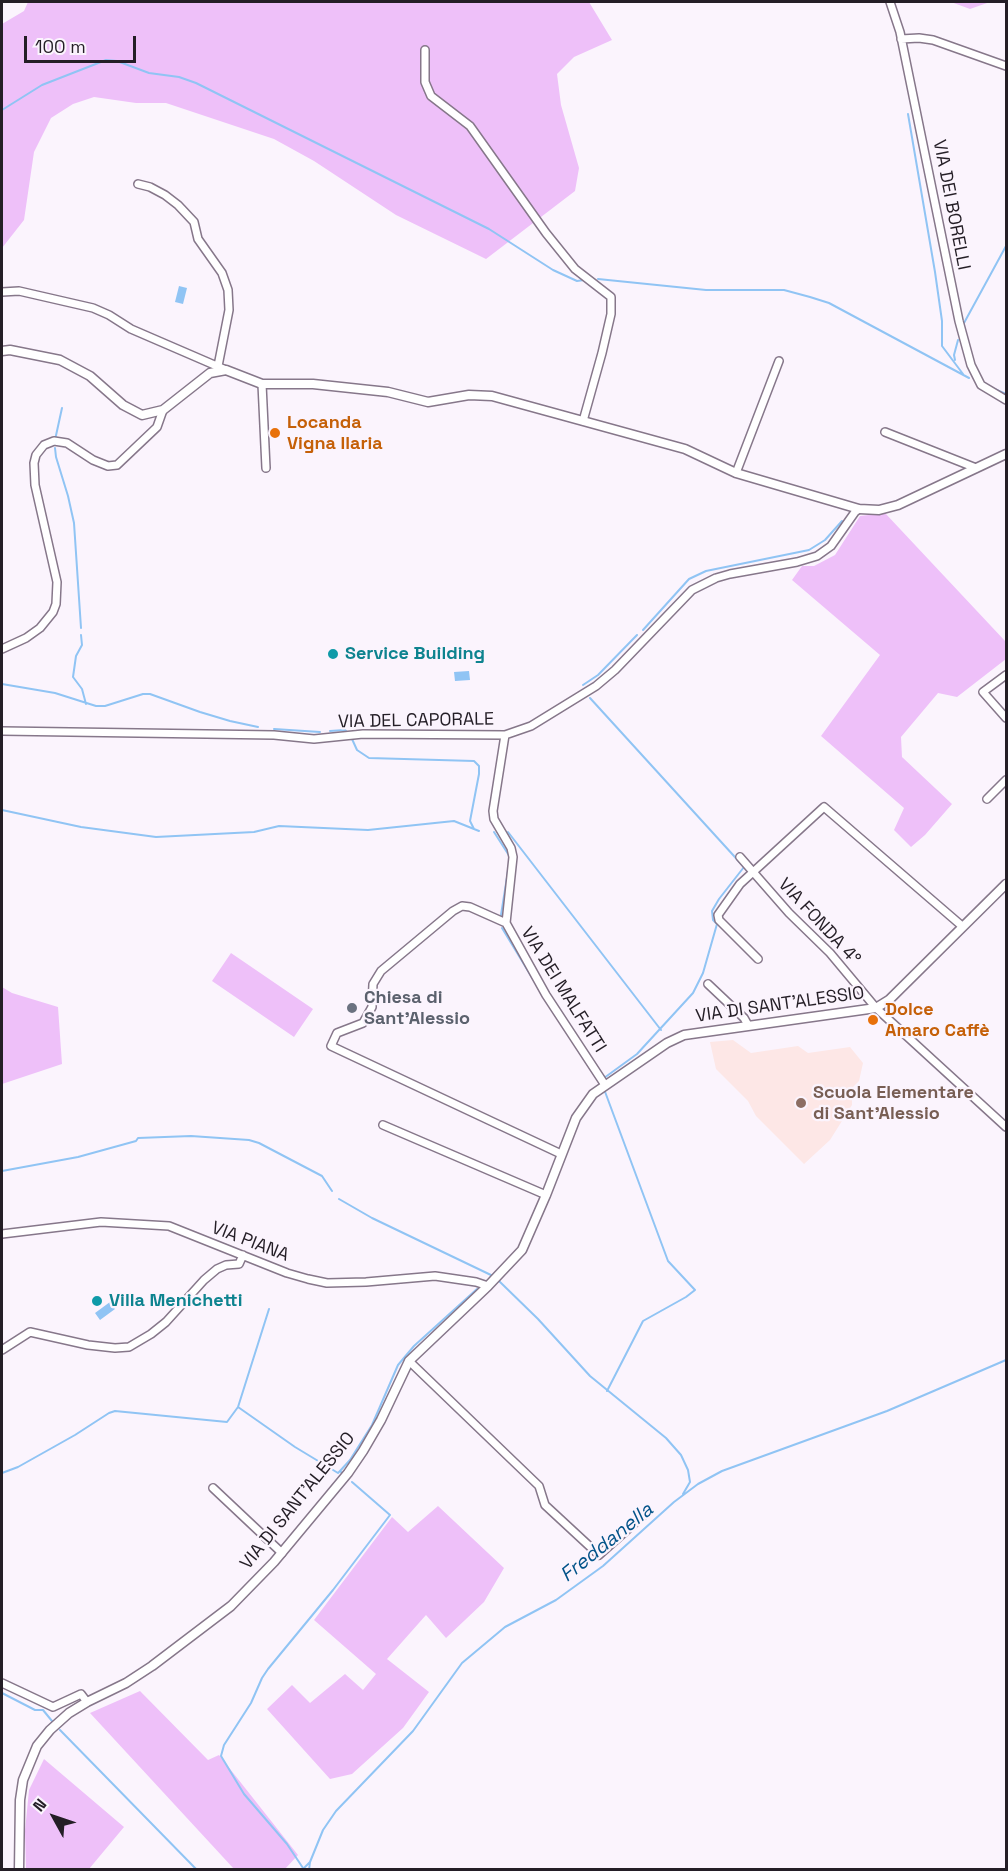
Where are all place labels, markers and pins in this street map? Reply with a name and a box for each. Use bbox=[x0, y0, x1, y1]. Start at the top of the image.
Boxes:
place label: Locanda Vigna Ilaria bbox=[287, 412, 383, 454]
marker: Locanda Vigna Ilaria bbox=[268, 426, 282, 440]
place label: Service Building bbox=[345, 643, 485, 665]
marker: Service Building bbox=[326, 647, 340, 661]
place label: Chiesa di Sant'Alessio bbox=[364, 987, 470, 1030]
place label: Dolce Amaro Caffè bbox=[885, 999, 990, 1042]
marker: Chiesa di Sant'Alessio bbox=[345, 1001, 359, 1015]
marker: Dolce Amaro Caffè bbox=[866, 1013, 880, 1027]
place label: Scuola Elementare di Sant'Alessio bbox=[813, 1082, 974, 1124]
marker: Scuola Elementare di Sant'Alessio bbox=[794, 1096, 808, 1110]
place label: Villa Menichetti bbox=[109, 1290, 242, 1312]
marker: Villa Menichetti bbox=[90, 1294, 104, 1308]

